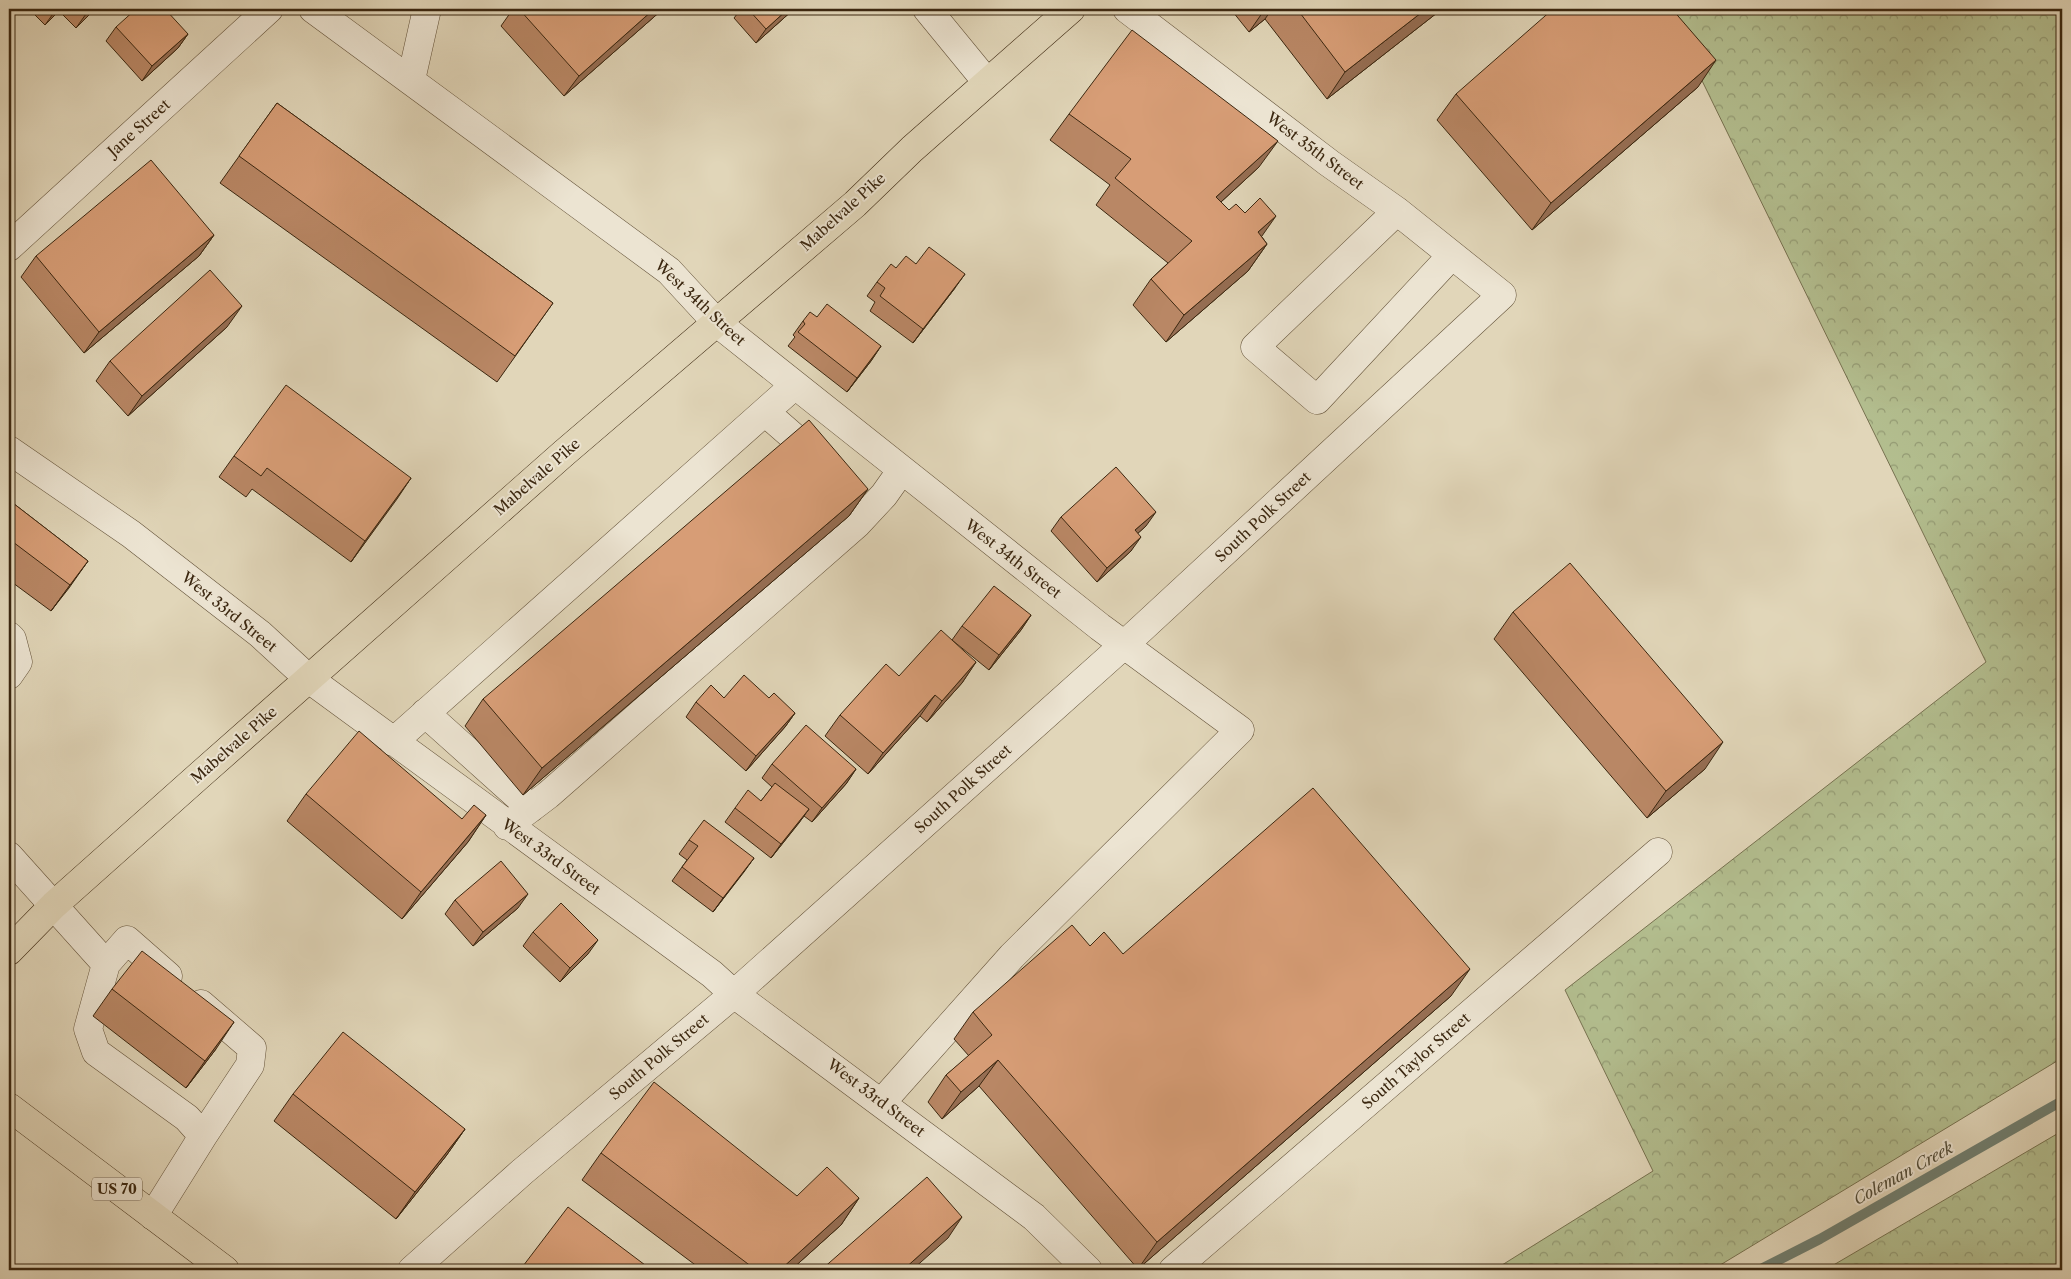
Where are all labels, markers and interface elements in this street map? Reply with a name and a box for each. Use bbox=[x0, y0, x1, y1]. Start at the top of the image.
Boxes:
street label: Jane Street bbox=[102, 94, 174, 162]
street label: West 35th Street bbox=[1262, 107, 1368, 194]
street label: Mabelvale Pike bbox=[796, 168, 889, 255]
street label: West 34th Street bbox=[650, 255, 750, 350]
street label: Mabelvale Pike bbox=[490, 434, 584, 519]
street label: South Polk Street bbox=[1211, 467, 1315, 566]
street label: West 34th Street bbox=[960, 514, 1066, 603]
street label: West 33rd Street bbox=[177, 567, 282, 656]
street label: Mabelvale Pike bbox=[187, 702, 281, 787]
street label: South Polk Street bbox=[910, 740, 1016, 837]
street label: West 33rd Street bbox=[497, 814, 605, 899]
street label: South Taylor Street bbox=[1358, 1008, 1474, 1113]
street label: South Polk Street bbox=[605, 1009, 713, 1104]
street label: West 33rd Street bbox=[823, 1054, 930, 1141]
water label: Coleman Creek bbox=[1849, 1137, 1957, 1209]
road number: US 70 bbox=[92, 1178, 142, 1200]

